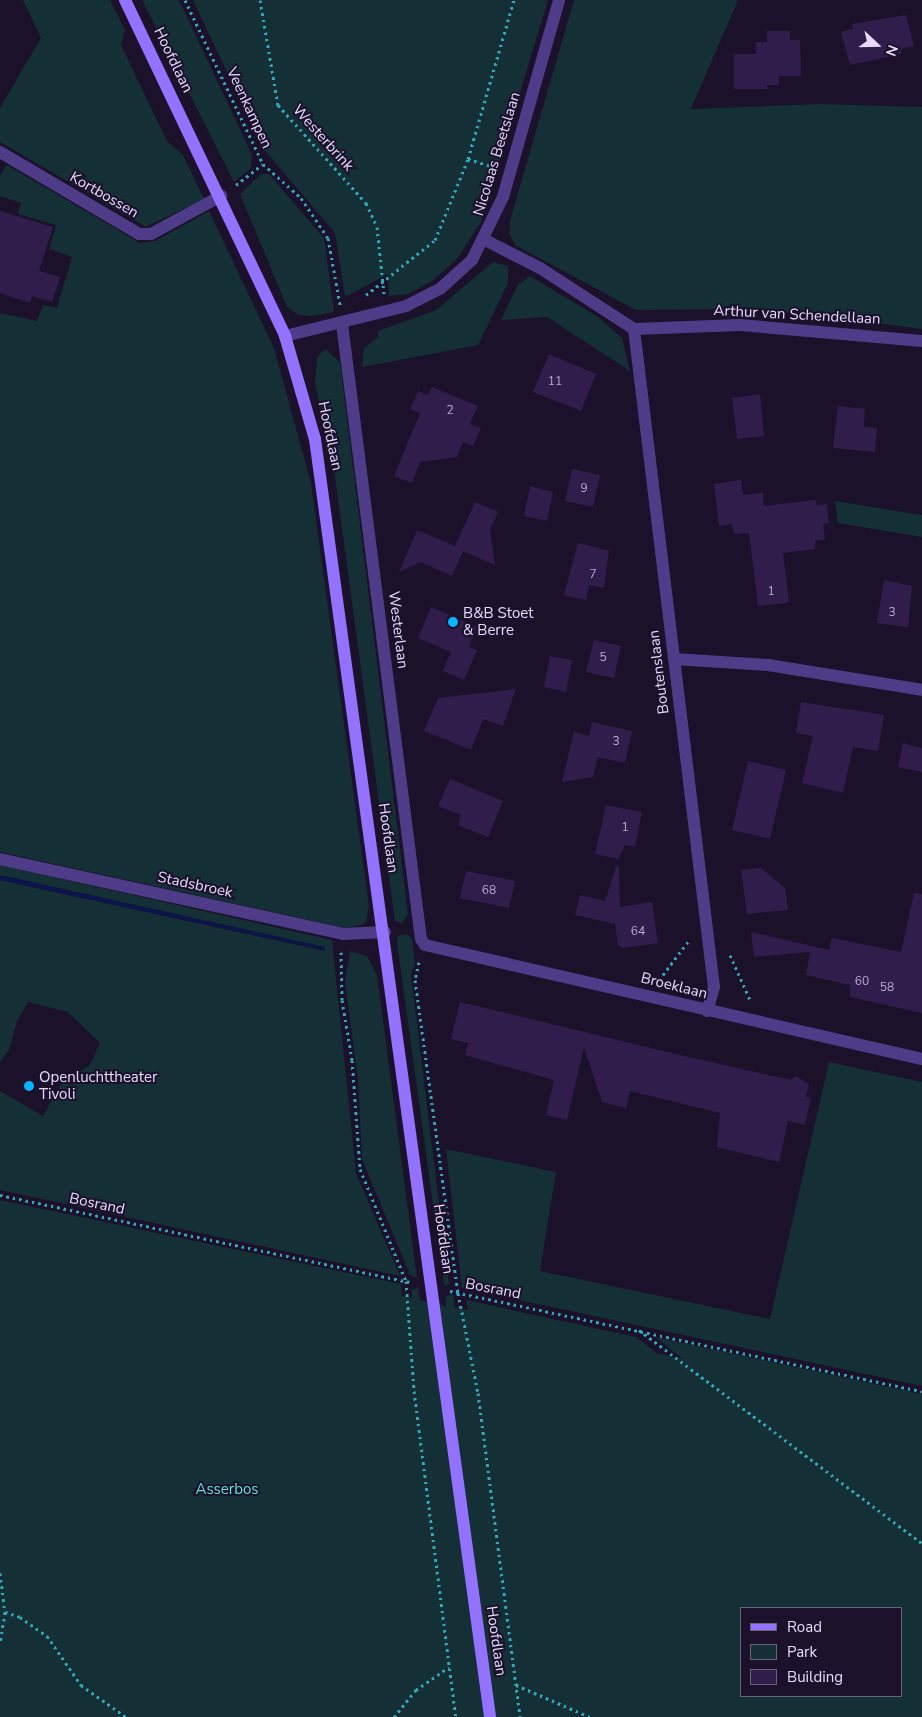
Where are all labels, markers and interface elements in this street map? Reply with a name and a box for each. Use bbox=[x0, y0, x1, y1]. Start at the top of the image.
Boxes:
north arrow bbox=[852, 20, 902, 70]
street label: Hoofdlaan bbox=[149, 24, 197, 96]
text: N bbox=[881, 42, 902, 59]
street label: Veenkampen bbox=[222, 65, 276, 151]
street label: Nicolaas Beetslaan bbox=[470, 90, 524, 218]
street label: Westerbrink bbox=[289, 101, 357, 175]
street label: Kortbossen bbox=[66, 168, 142, 222]
street label: Arthur van Schendellaan bbox=[713, 302, 881, 328]
house number: 11 bbox=[548, 375, 562, 389]
street label: Hoofdlaan bbox=[314, 400, 346, 472]
house number: 2 bbox=[446, 404, 454, 418]
house number: 9 bbox=[580, 482, 588, 496]
house number: 7 bbox=[589, 568, 597, 582]
house number: 1 bbox=[767, 585, 775, 599]
street label: Westerlaan bbox=[384, 590, 412, 670]
place label: B&B Stoet & Berre bbox=[463, 604, 533, 639]
house number: 3 bbox=[888, 606, 896, 620]
marker: B&B Stoet & Berre bbox=[447, 616, 459, 628]
street label: Boutenslaan bbox=[645, 629, 673, 715]
house number: 5 bbox=[599, 651, 607, 665]
house number: 3 bbox=[612, 735, 620, 749]
street label: Hoofdlaan bbox=[374, 802, 402, 874]
house number: 1 bbox=[621, 821, 629, 835]
street label: Stadsbroek bbox=[156, 868, 234, 902]
house number: 68 bbox=[482, 884, 496, 898]
house number: 64 bbox=[631, 925, 645, 939]
street label: Broeklaan bbox=[639, 969, 709, 1003]
house number: 60 bbox=[855, 975, 869, 989]
house number: 58 bbox=[880, 981, 894, 995]
place label: Openluchttheater Tivoli bbox=[39, 1068, 157, 1103]
marker: Openluchttheater Tivoli bbox=[23, 1080, 35, 1092]
street label: Bosrand bbox=[68, 1189, 126, 1219]
street label: Hoofdlaan bbox=[429, 1203, 457, 1275]
street label: Bosrand bbox=[464, 1275, 522, 1303]
park label: Asserbos bbox=[196, 1481, 258, 1499]
street label: Hoofdlaan bbox=[482, 1605, 510, 1677]
legend bbox=[740, 1607, 902, 1697]
text: Road bbox=[787, 1617, 822, 1637]
text: Park bbox=[787, 1642, 817, 1662]
text: Building bbox=[787, 1667, 843, 1687]

